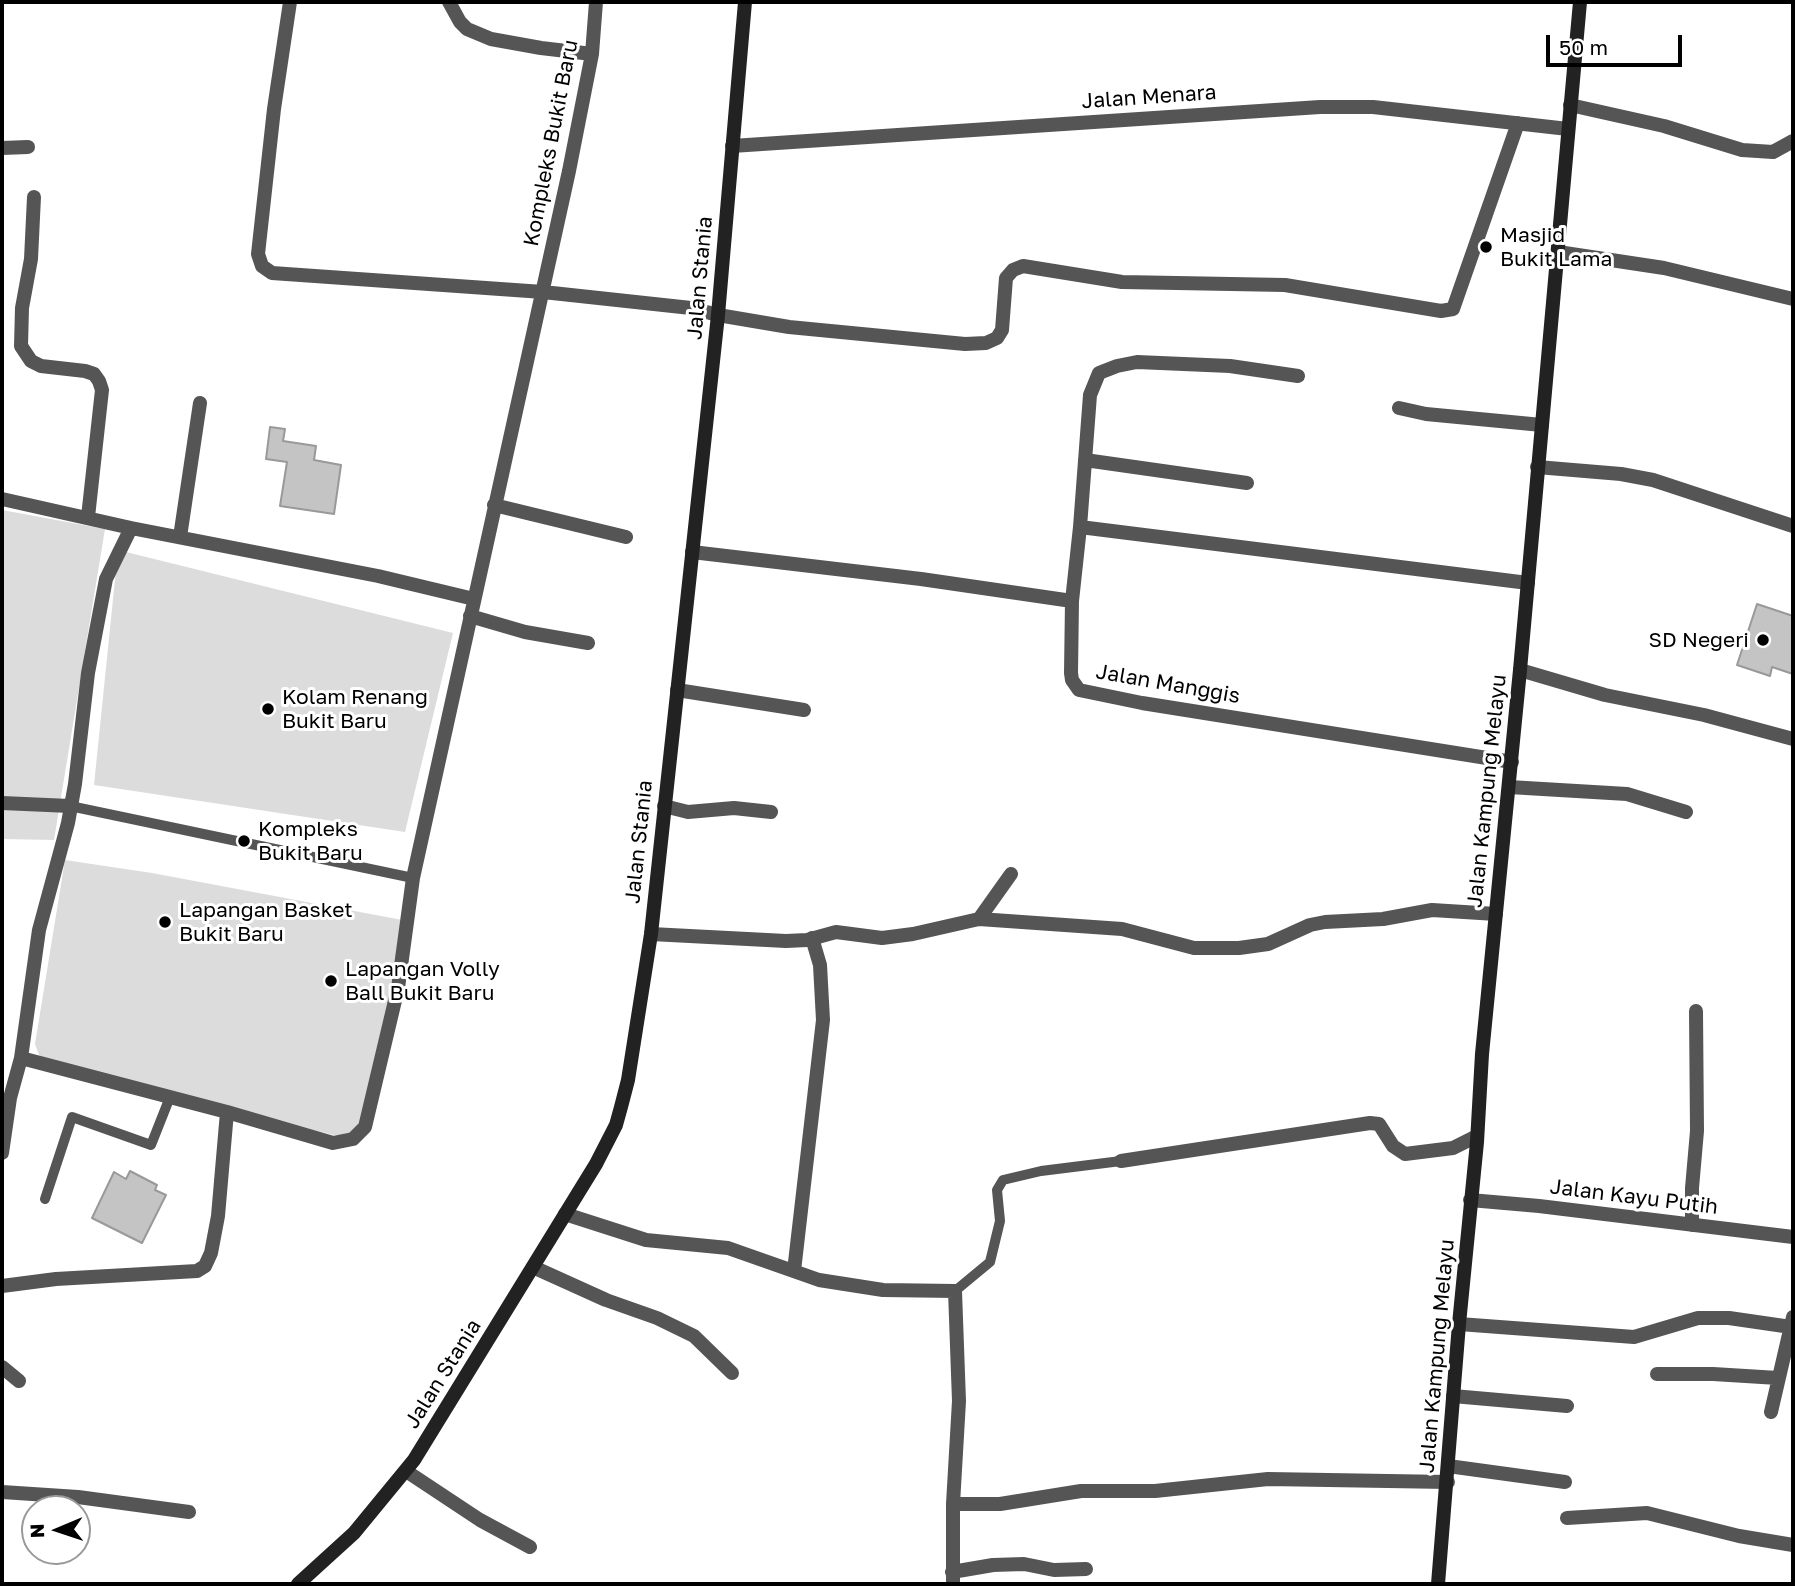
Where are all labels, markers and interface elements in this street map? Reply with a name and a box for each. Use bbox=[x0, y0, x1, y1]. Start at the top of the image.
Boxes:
scale bar bbox=[1550, 21, 1686, 65]
text: 50 m bbox=[1559, 34, 1608, 60]
street label: Kompleks Bukit Baru bbox=[519, 38, 583, 248]
street label: Jalan Menara bbox=[1081, 80, 1217, 114]
street label: Jalan Stania bbox=[682, 215, 718, 341]
place label: Masjid Bukit Lama bbox=[1500, 222, 1612, 272]
marker: Masjid Bukit Lama bbox=[1478, 239, 1494, 255]
place label: SD Negeri bbox=[1649, 627, 1749, 653]
marker: SD Negeri bbox=[1755, 632, 1771, 648]
street label: Jalan Manggis bbox=[1094, 659, 1242, 709]
street label: Jalan Kampung Melayu bbox=[1462, 673, 1512, 909]
place label: Kolam Renang Bukit Baru bbox=[282, 684, 428, 734]
marker: Kolam Renang Bukit Baru bbox=[260, 701, 276, 717]
street label: Jalan Stania bbox=[620, 779, 658, 905]
place label: Kompleks Bukit Baru bbox=[258, 816, 363, 866]
marker: Kompleks Bukit Baru bbox=[236, 833, 252, 849]
place label: Lapangan Basket Bukit Baru bbox=[179, 897, 353, 947]
marker: Lapangan Basket Bukit Baru bbox=[157, 914, 173, 930]
place label: Lapangan Volly Ball Bukit Baru bbox=[345, 956, 500, 1006]
marker: Lapangan Volly Ball Bukit Baru bbox=[323, 973, 339, 989]
street label: Jalan Kayu Putih bbox=[1549, 1174, 1719, 1220]
street label: Jalan Kampung Melayu bbox=[1414, 1238, 1460, 1474]
street label: Jalan Stania bbox=[399, 1315, 487, 1433]
north arrow bbox=[21, 1495, 91, 1565]
text: N bbox=[25, 1523, 48, 1538]

